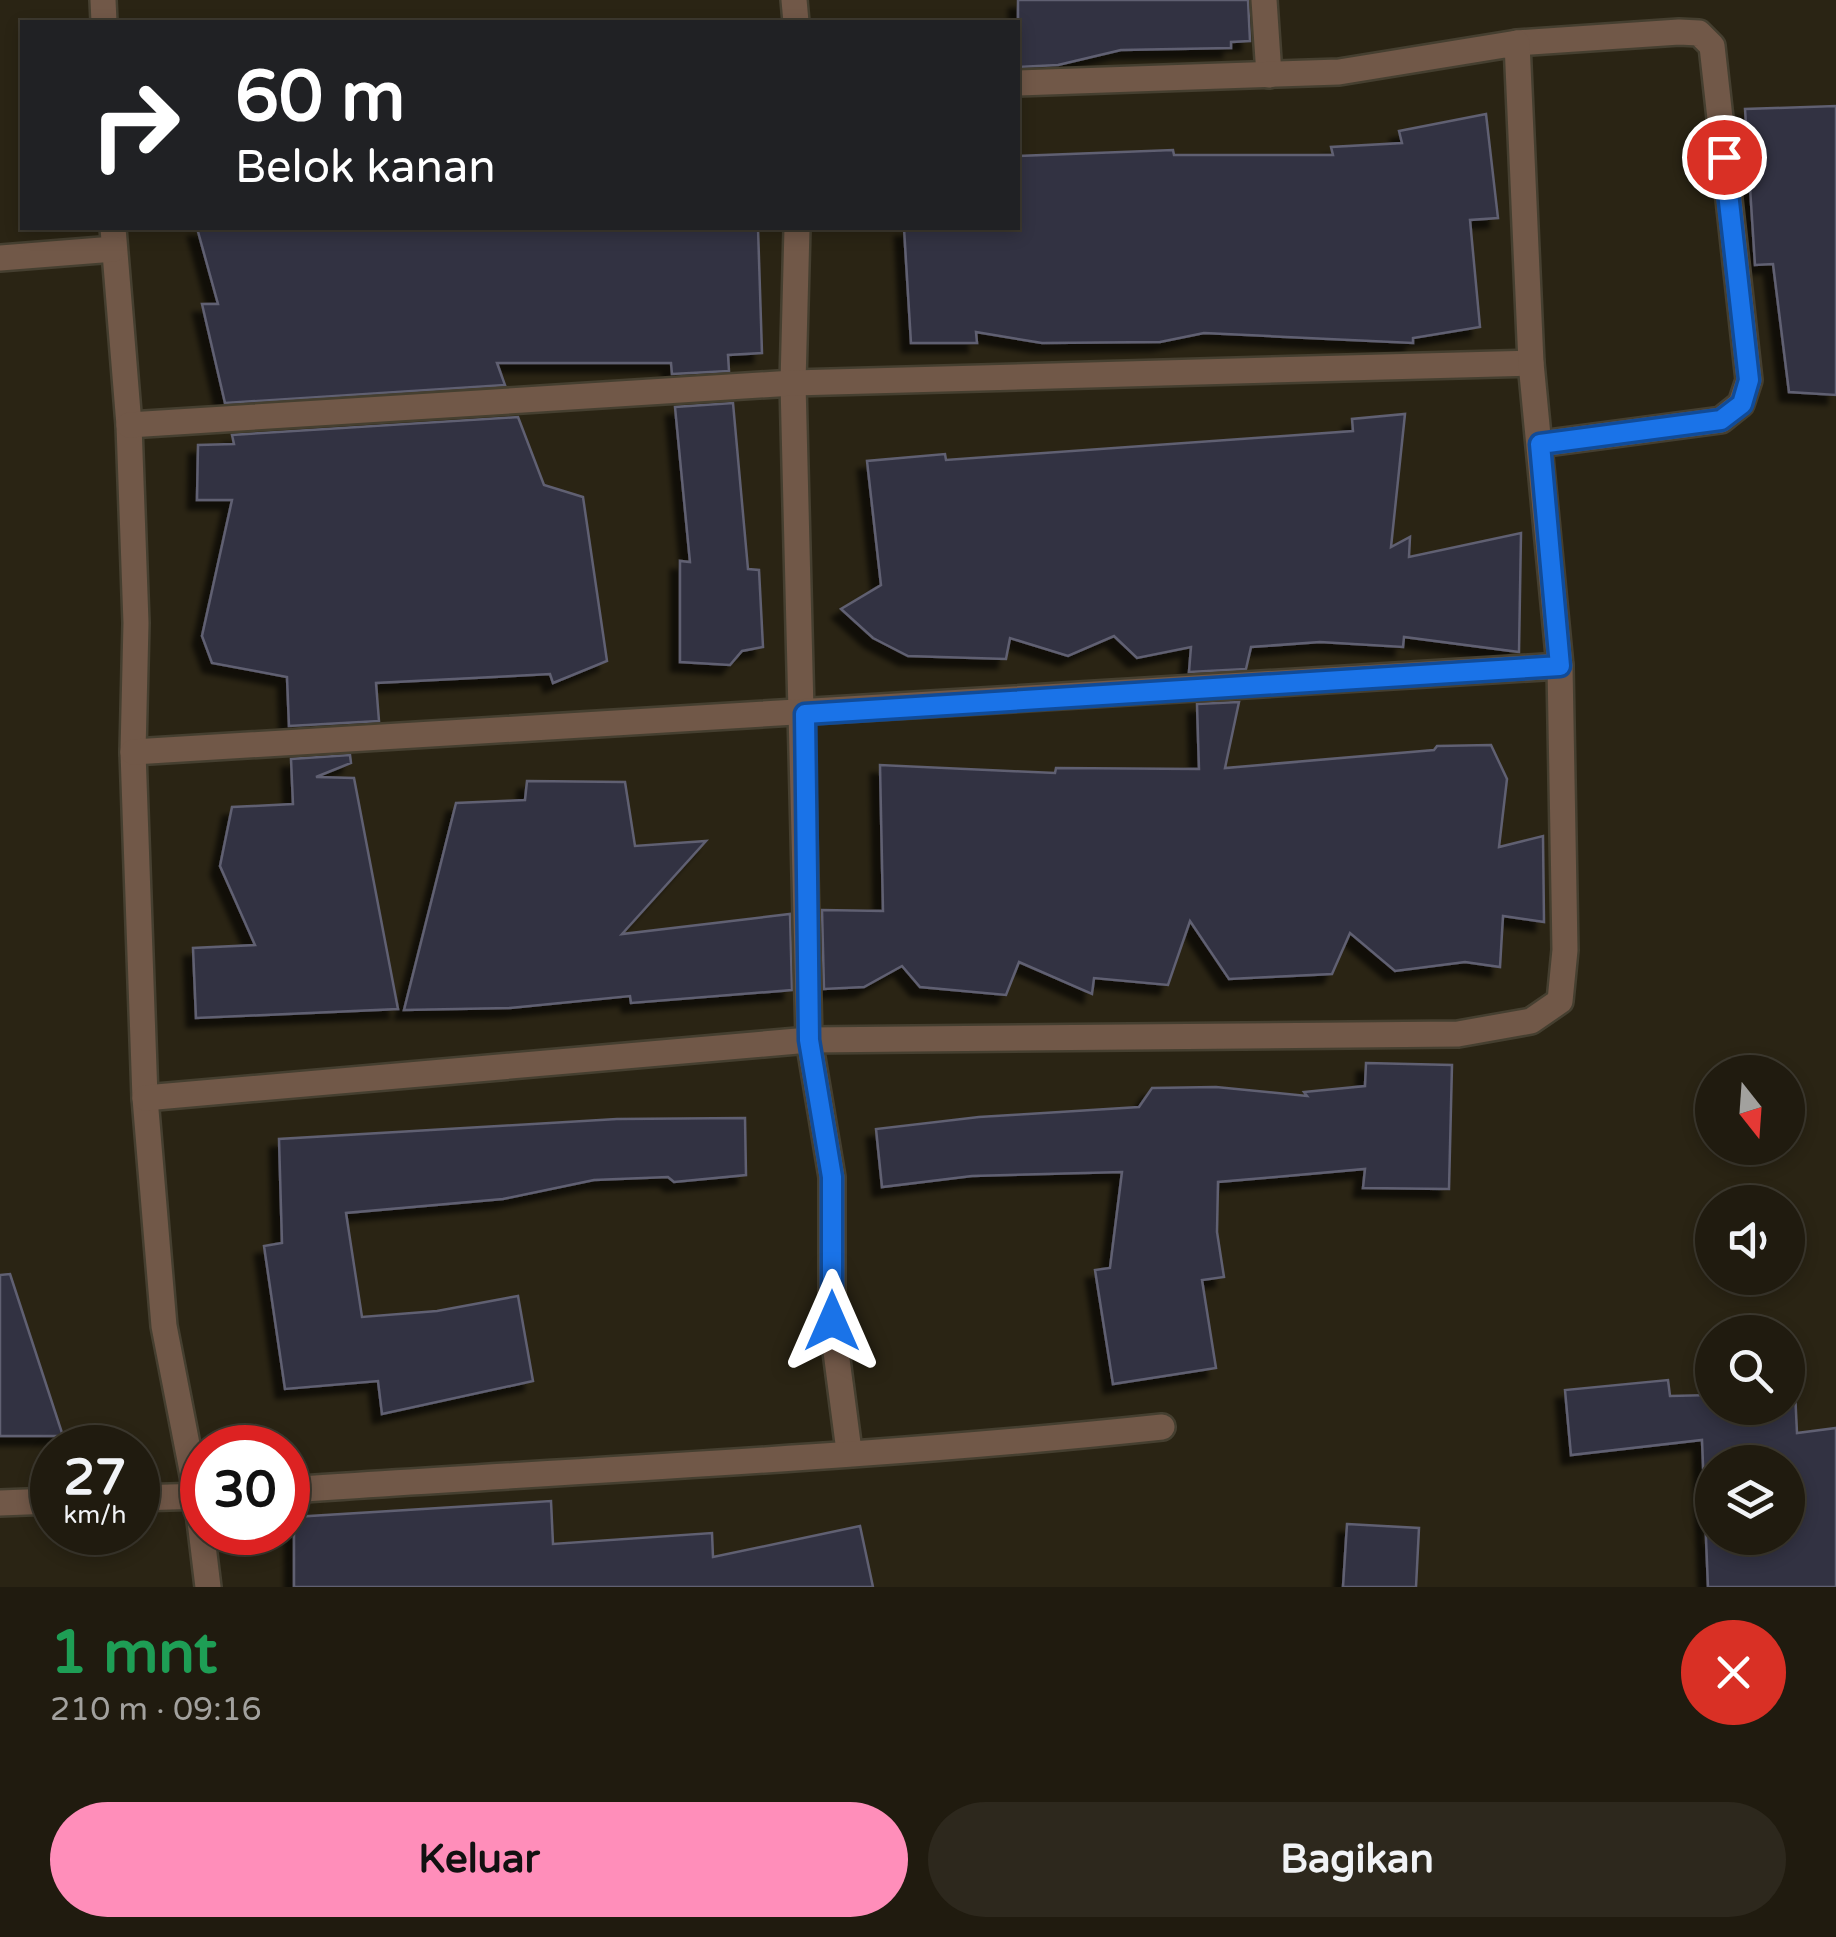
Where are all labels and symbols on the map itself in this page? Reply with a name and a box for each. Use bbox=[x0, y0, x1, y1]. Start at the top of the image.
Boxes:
pin bbox=[1682, 115, 1767, 200]
north arrow bbox=[1695, 1055, 1805, 1165]
position arrow bbox=[780, 1269, 884, 1373]
speed limit sign: 30 bbox=[180, 1425, 310, 1555]

